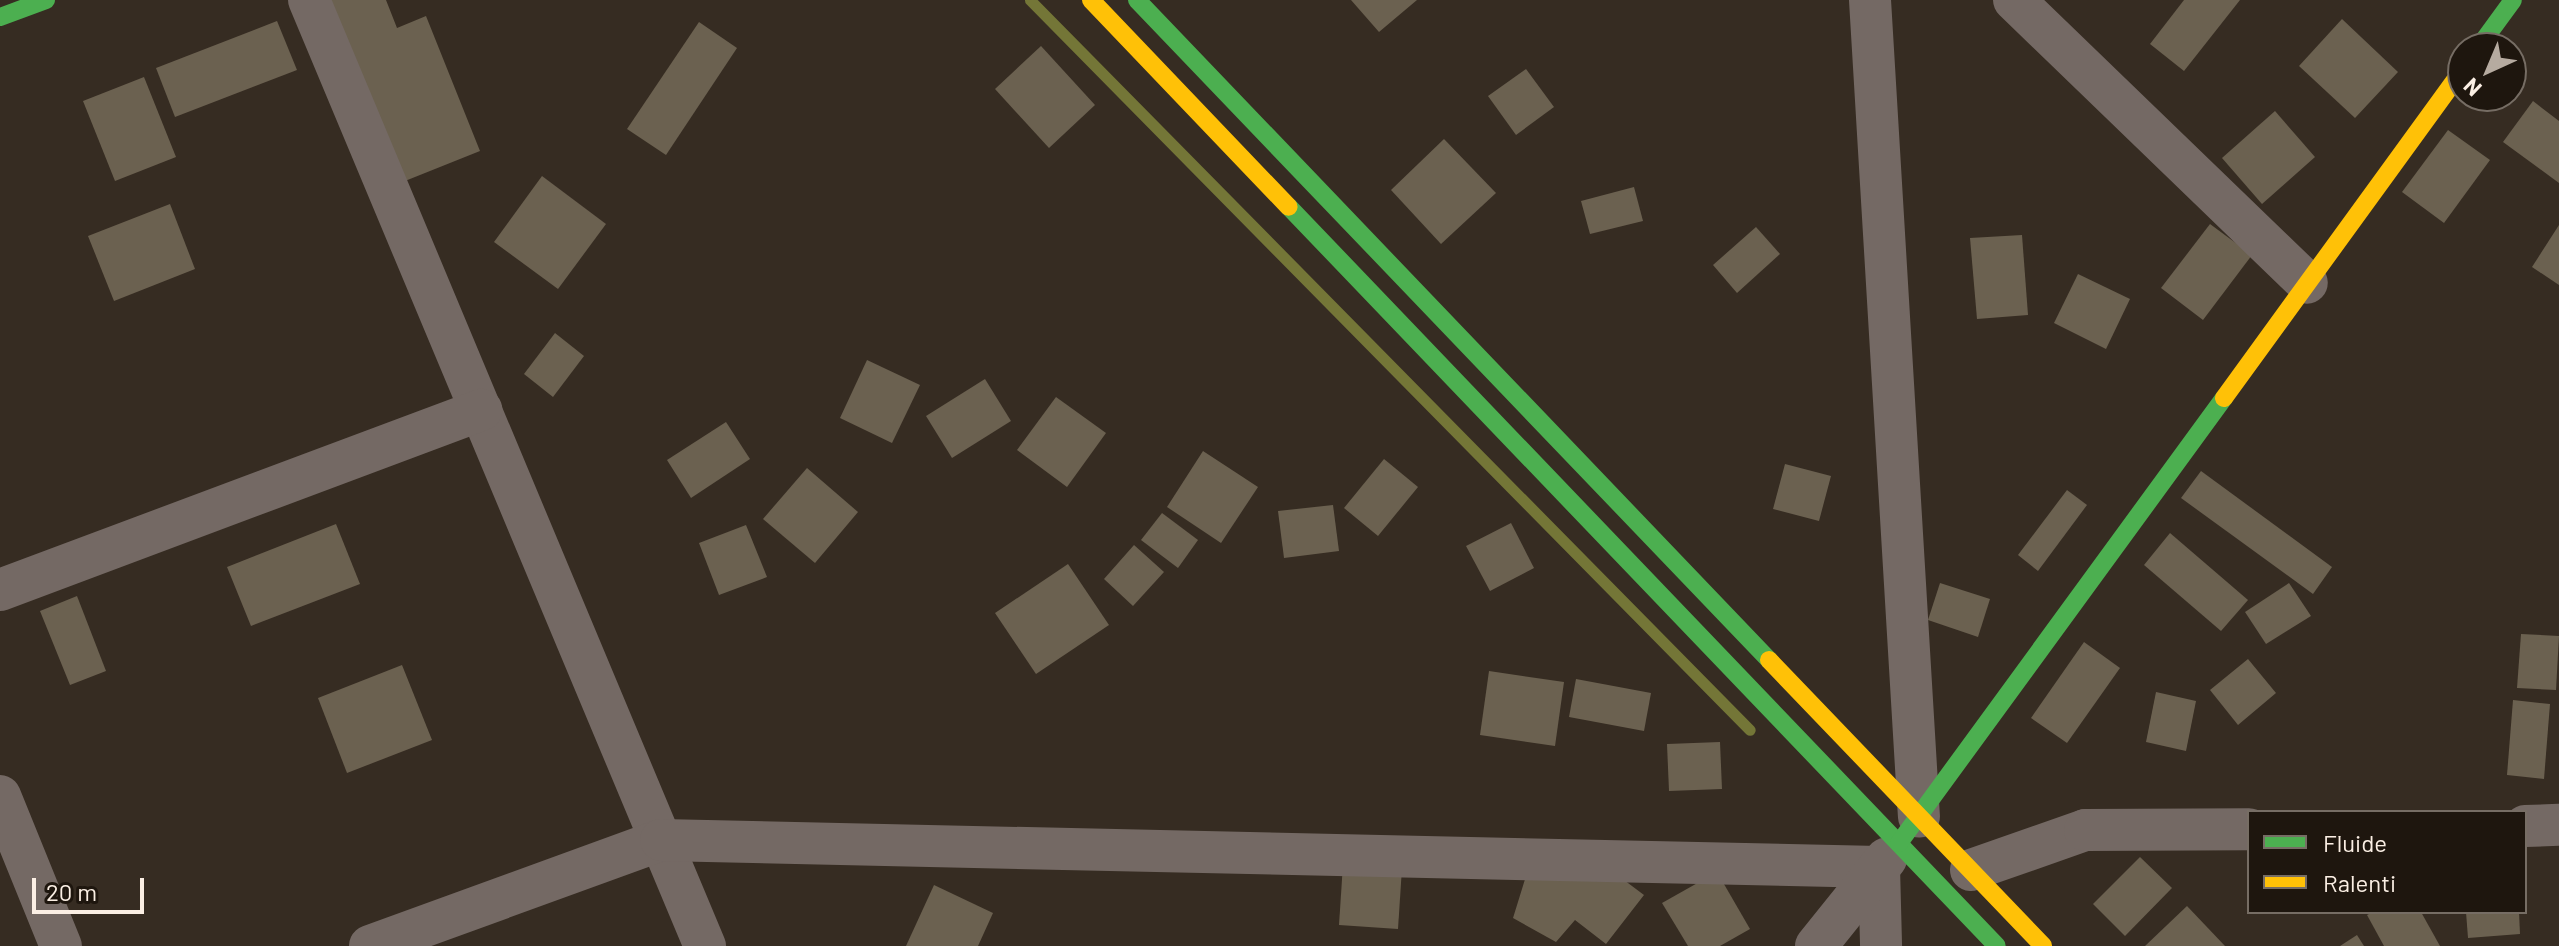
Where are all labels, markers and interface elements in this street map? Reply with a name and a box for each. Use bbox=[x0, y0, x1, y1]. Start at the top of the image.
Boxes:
north arrow bbox=[2447, 32, 2527, 112]
text: N bbox=[2457, 73, 2486, 102]
legend bbox=[2247, 810, 2527, 914]
text: Fluide bbox=[2323, 828, 2387, 857]
scale bar bbox=[36, 862, 148, 912]
text: Ralenti bbox=[2323, 868, 2396, 897]
text: 20 m bbox=[46, 877, 97, 906]

